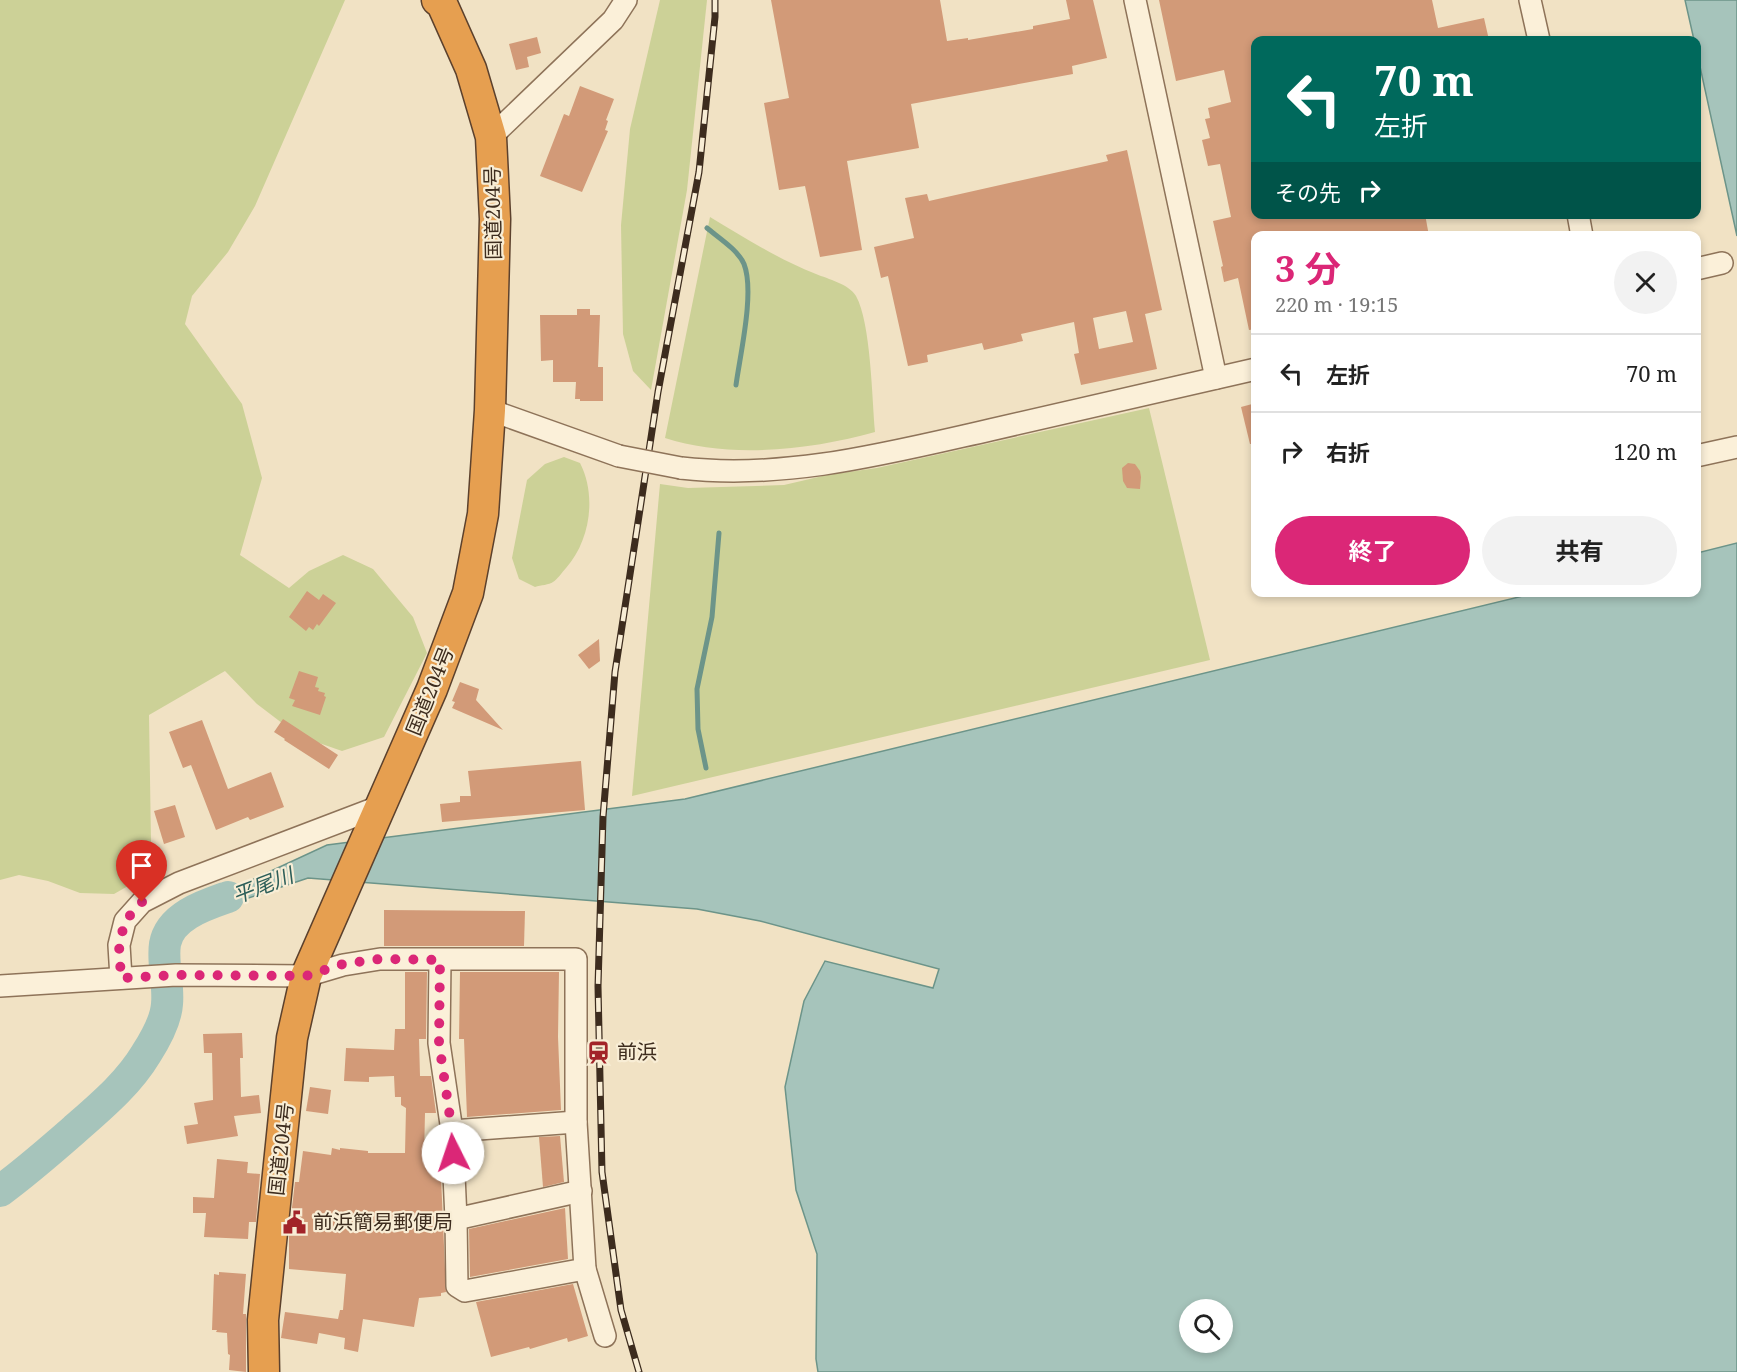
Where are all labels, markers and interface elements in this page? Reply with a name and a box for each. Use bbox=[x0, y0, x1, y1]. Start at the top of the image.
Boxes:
text: 70 m bbox=[1374, 51, 1474, 108]
icon: left bbox=[1275, 60, 1353, 138]
text: 左折 bbox=[1374, 107, 1428, 144]
street label: 国道204号 bbox=[478, 166, 507, 260]
icon: right bbox=[1353, 174, 1386, 207]
text: その先 bbox=[1275, 177, 1341, 207]
text: 3 分 bbox=[1275, 244, 1341, 293]
button: close bbox=[1614, 251, 1677, 314]
text: 220 m · 19:15 bbox=[1275, 291, 1398, 318]
icon: left bbox=[1275, 357, 1308, 390]
text: 70 m bbox=[1626, 358, 1677, 388]
text: 左折 bbox=[1326, 359, 1370, 389]
icon: right bbox=[1275, 435, 1308, 468]
text: 120 m bbox=[1614, 436, 1677, 466]
text: 右折 bbox=[1326, 437, 1370, 467]
button: 終了 bbox=[1275, 516, 1470, 585]
button: 共有 bbox=[1482, 516, 1677, 585]
street label: 国道204号 bbox=[399, 642, 460, 739]
pin bbox=[116, 840, 167, 902]
icon: arrive bbox=[125, 849, 158, 882]
water label: 平尾川 bbox=[228, 860, 299, 909]
place label: 前浜 bbox=[617, 1038, 657, 1065]
station icon: 前浜 bbox=[586, 1039, 612, 1065]
street label: 国道204号 bbox=[262, 1101, 299, 1197]
position arrow bbox=[421, 1121, 485, 1185]
place label: 前浜簡易郵便局 bbox=[313, 1208, 453, 1235]
public building icon: 前浜簡易郵便局 bbox=[282, 1209, 308, 1235]
map controls bbox=[1179, 1299, 1233, 1353]
button: search bbox=[1179, 1299, 1233, 1353]

